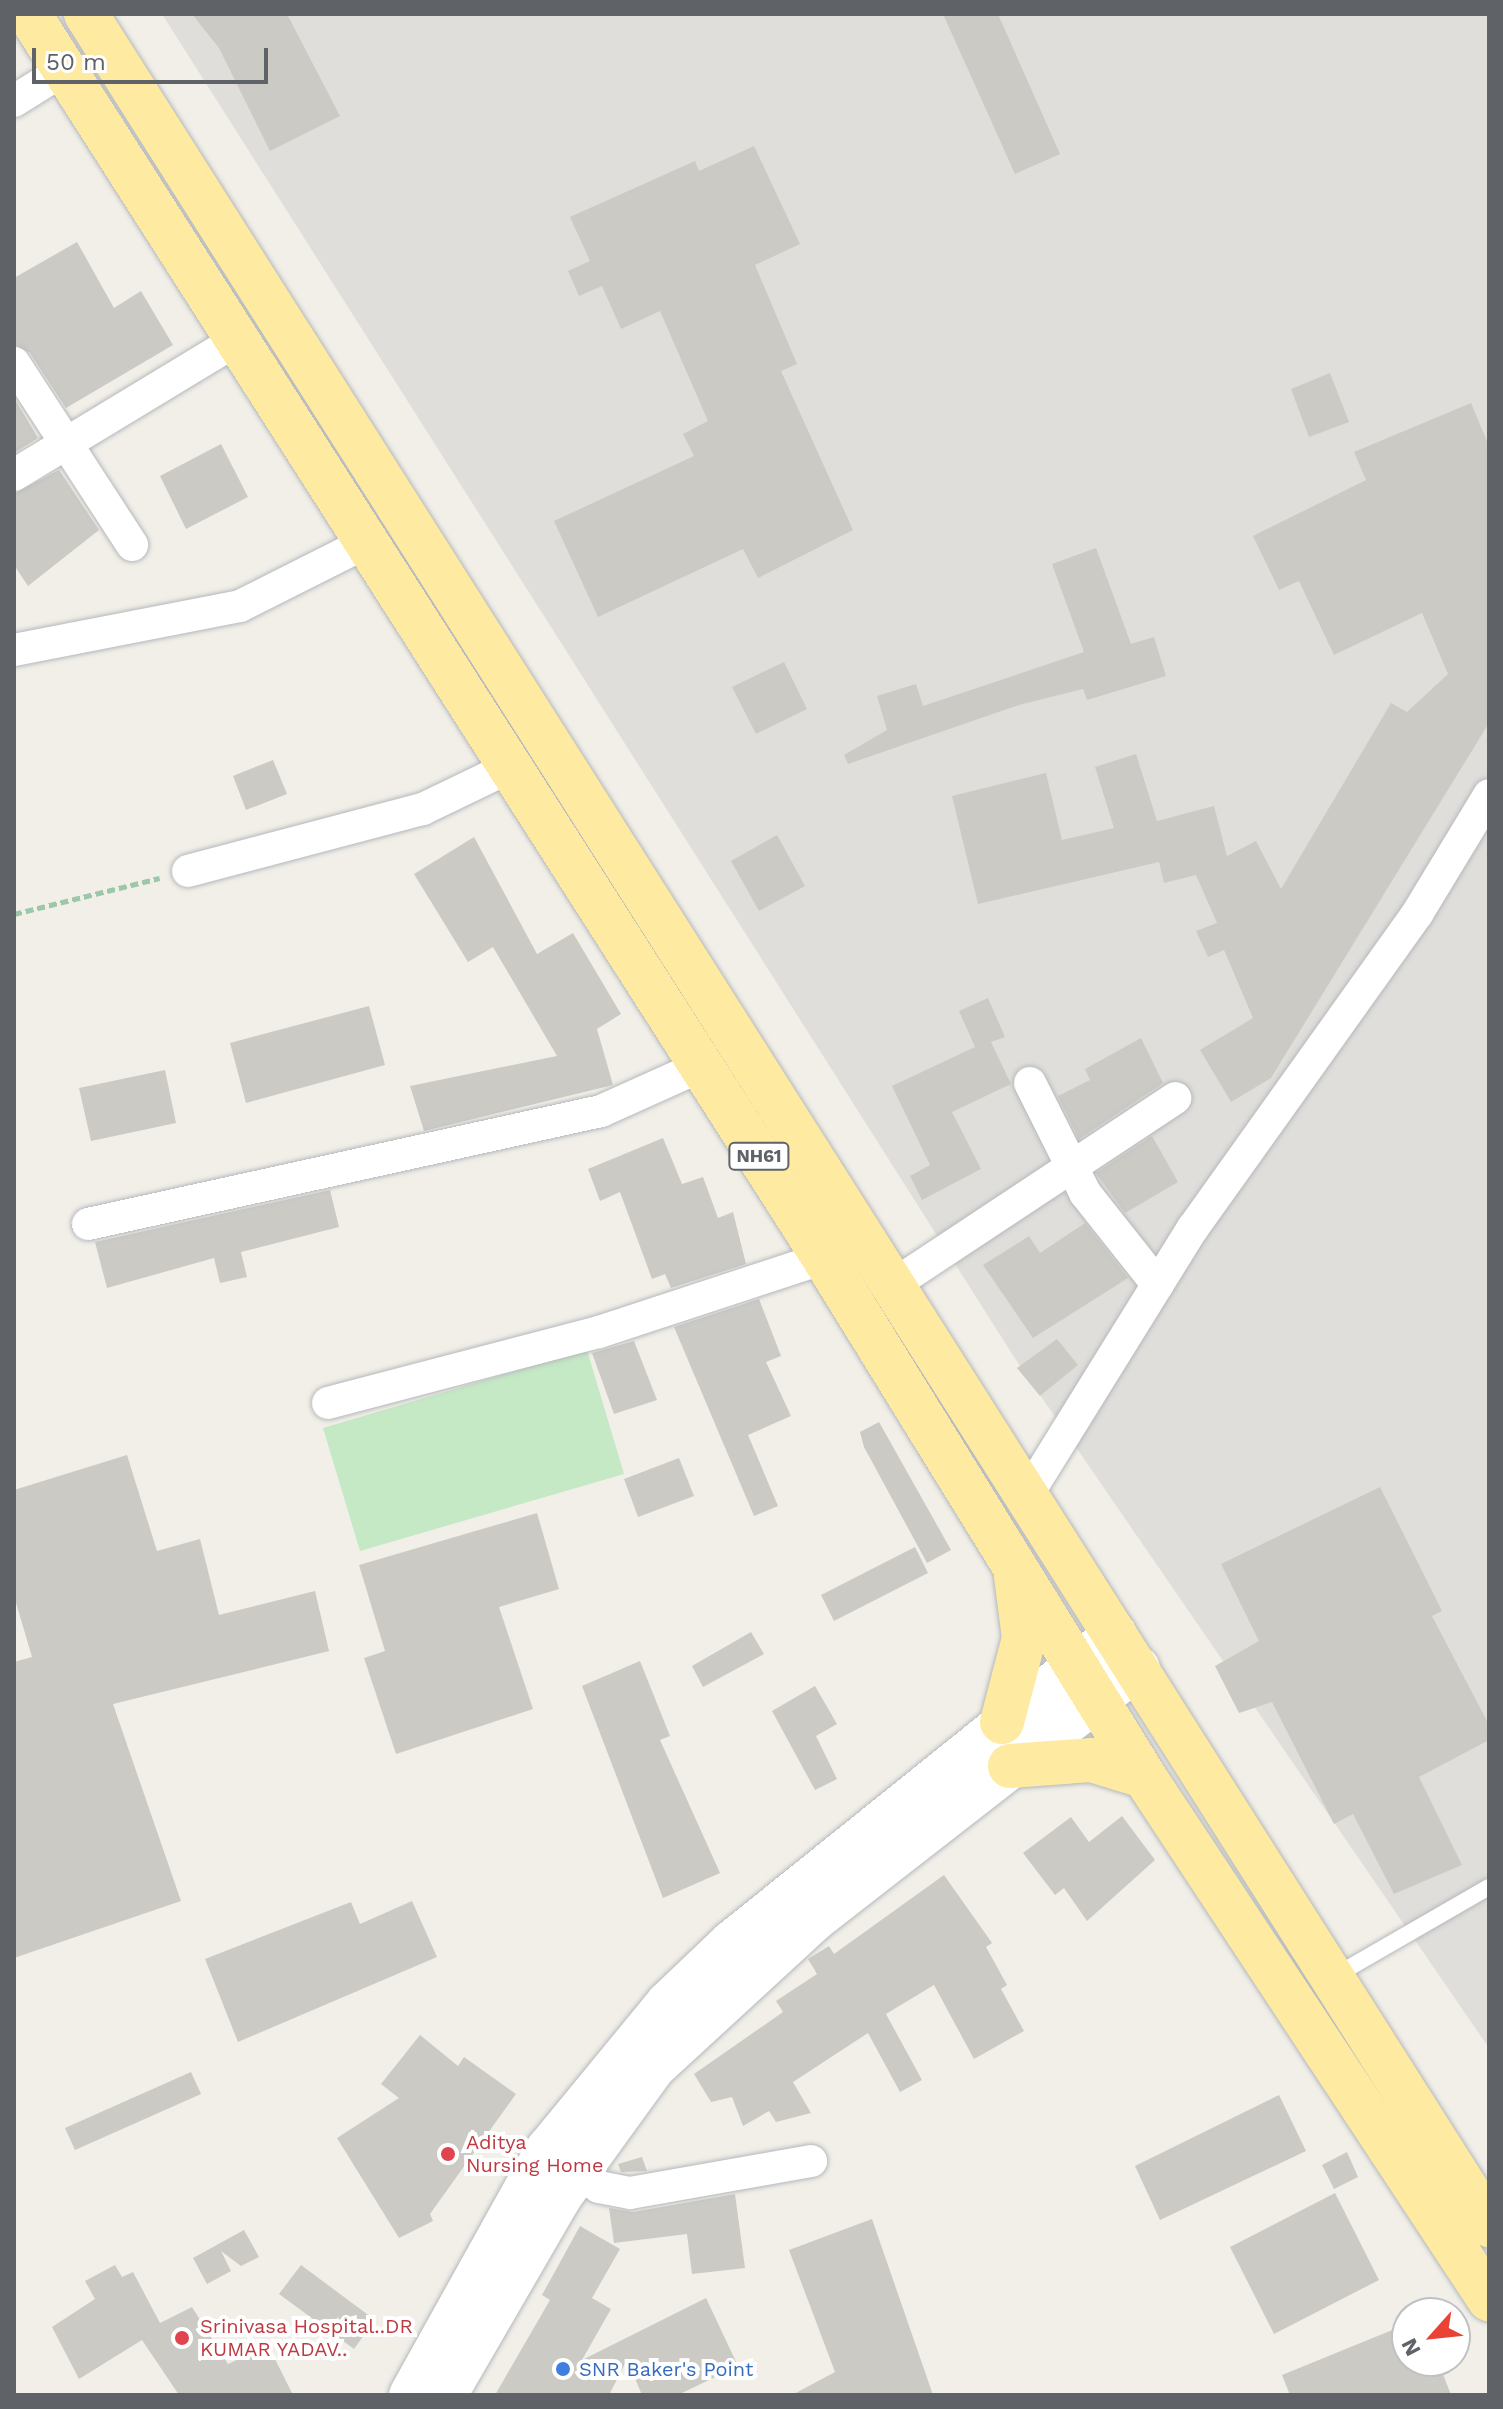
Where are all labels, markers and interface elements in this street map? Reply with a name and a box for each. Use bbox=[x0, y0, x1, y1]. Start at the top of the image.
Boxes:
scale bar bbox=[36, 32, 272, 82]
text: 50 m bbox=[46, 48, 106, 76]
road number: NH61 bbox=[727, 1142, 791, 1170]
place label: Aditya Nursing Home bbox=[466, 2130, 603, 2177]
marker: Aditya Nursing Home bbox=[437, 2143, 459, 2165]
north arrow bbox=[1391, 2297, 1471, 2377]
place label: Srinivasa Hospital..DR KUMAR YADAV.. bbox=[200, 2314, 413, 2361]
marker: Srinivasa Hospital..DR KUMAR YADAV.. bbox=[171, 2327, 193, 2349]
text: N bbox=[1396, 2334, 1426, 2360]
place label: SNR Baker's Point bbox=[579, 2357, 753, 2381]
marker: SNR Baker's Point bbox=[554, 2360, 572, 2378]

